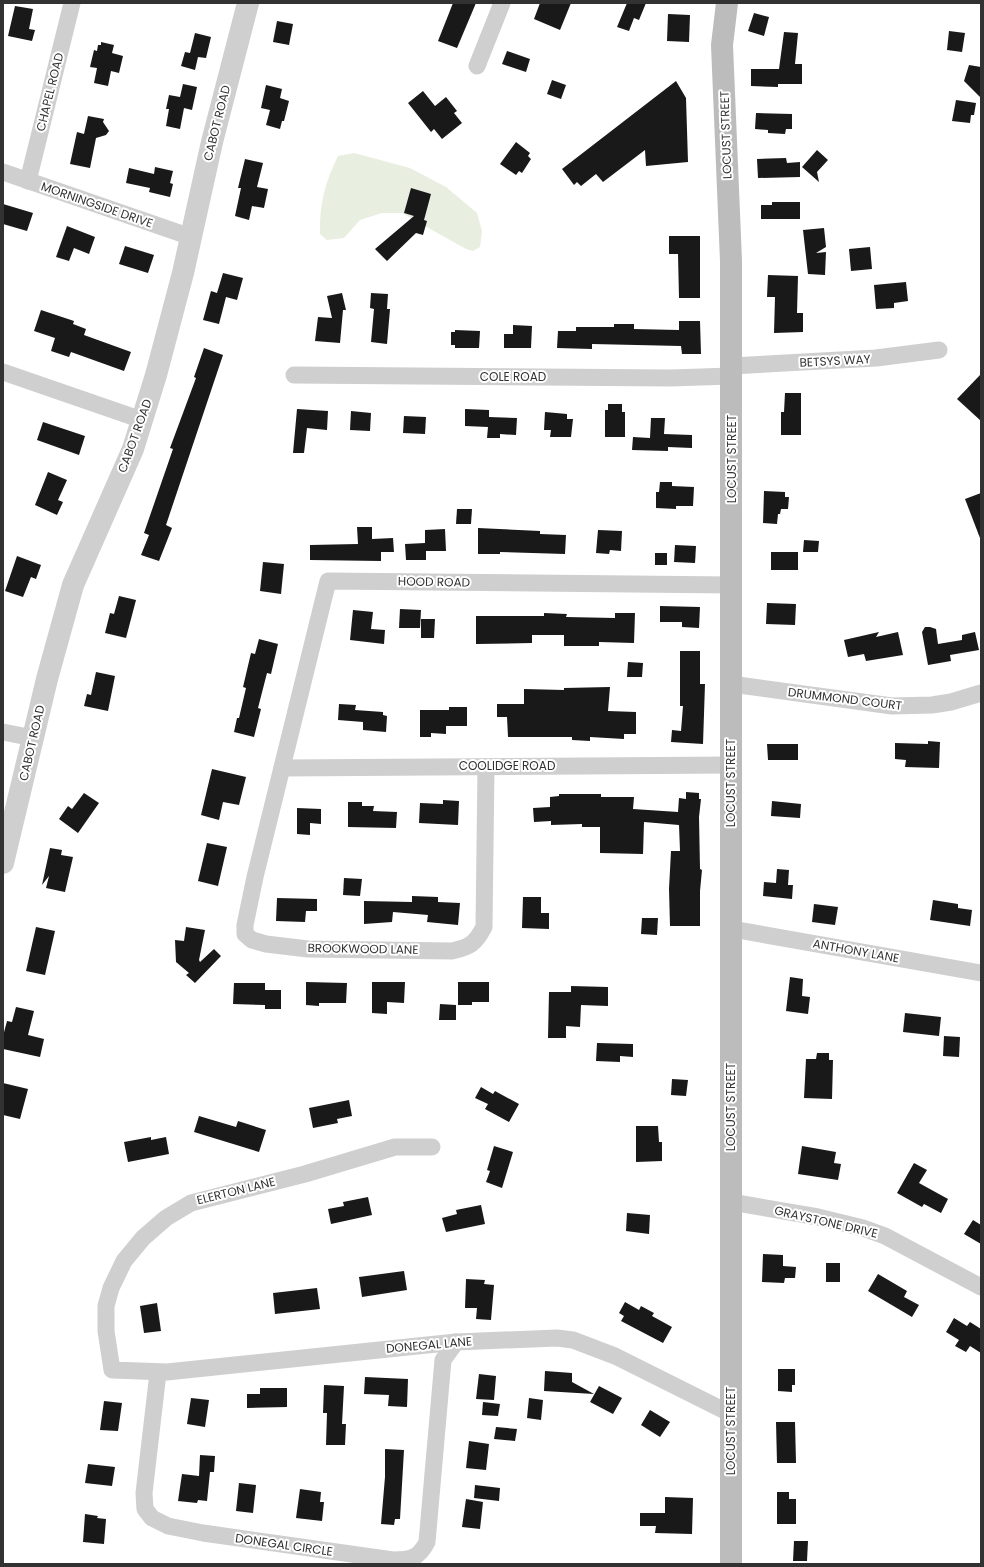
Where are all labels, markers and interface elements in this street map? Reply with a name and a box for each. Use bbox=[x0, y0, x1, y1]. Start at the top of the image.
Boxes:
street label: CHAPEL ROAD bbox=[32, 51, 67, 133]
street label: CABOT ROAD bbox=[199, 83, 234, 162]
street label: LOCUST STREET bbox=[715, 90, 736, 179]
street label: MORNINGSIDE DRIVE bbox=[39, 177, 155, 232]
street label: BETSYS WAY bbox=[799, 350, 871, 371]
street label: COLE ROAD bbox=[480, 368, 546, 385]
street label: CABOT ROAD bbox=[113, 397, 156, 475]
street label: LOCUST STREET bbox=[723, 414, 740, 503]
street label: HOOD ROAD bbox=[398, 572, 470, 591]
street label: DRUMMOND COURT bbox=[787, 683, 904, 714]
street label: CABOT ROAD bbox=[15, 703, 48, 782]
street label: LOCUST STREET bbox=[722, 738, 739, 827]
street label: COOLIDGE ROAD bbox=[459, 757, 555, 774]
street label: ANTHONY LANE bbox=[812, 935, 901, 966]
street label: BROOKWOOD LANE bbox=[307, 939, 419, 958]
street label: LOCUST STREET bbox=[722, 1062, 739, 1151]
street label: ELERTON LANE bbox=[195, 1173, 277, 1208]
street label: GRAYSTONE DRIVE bbox=[773, 1201, 879, 1242]
street label: DONEGAL LANE bbox=[385, 1332, 473, 1357]
street label: LOCUST STREET bbox=[722, 1386, 739, 1475]
street label: DONEGAL CIRCLE bbox=[234, 1529, 334, 1560]

